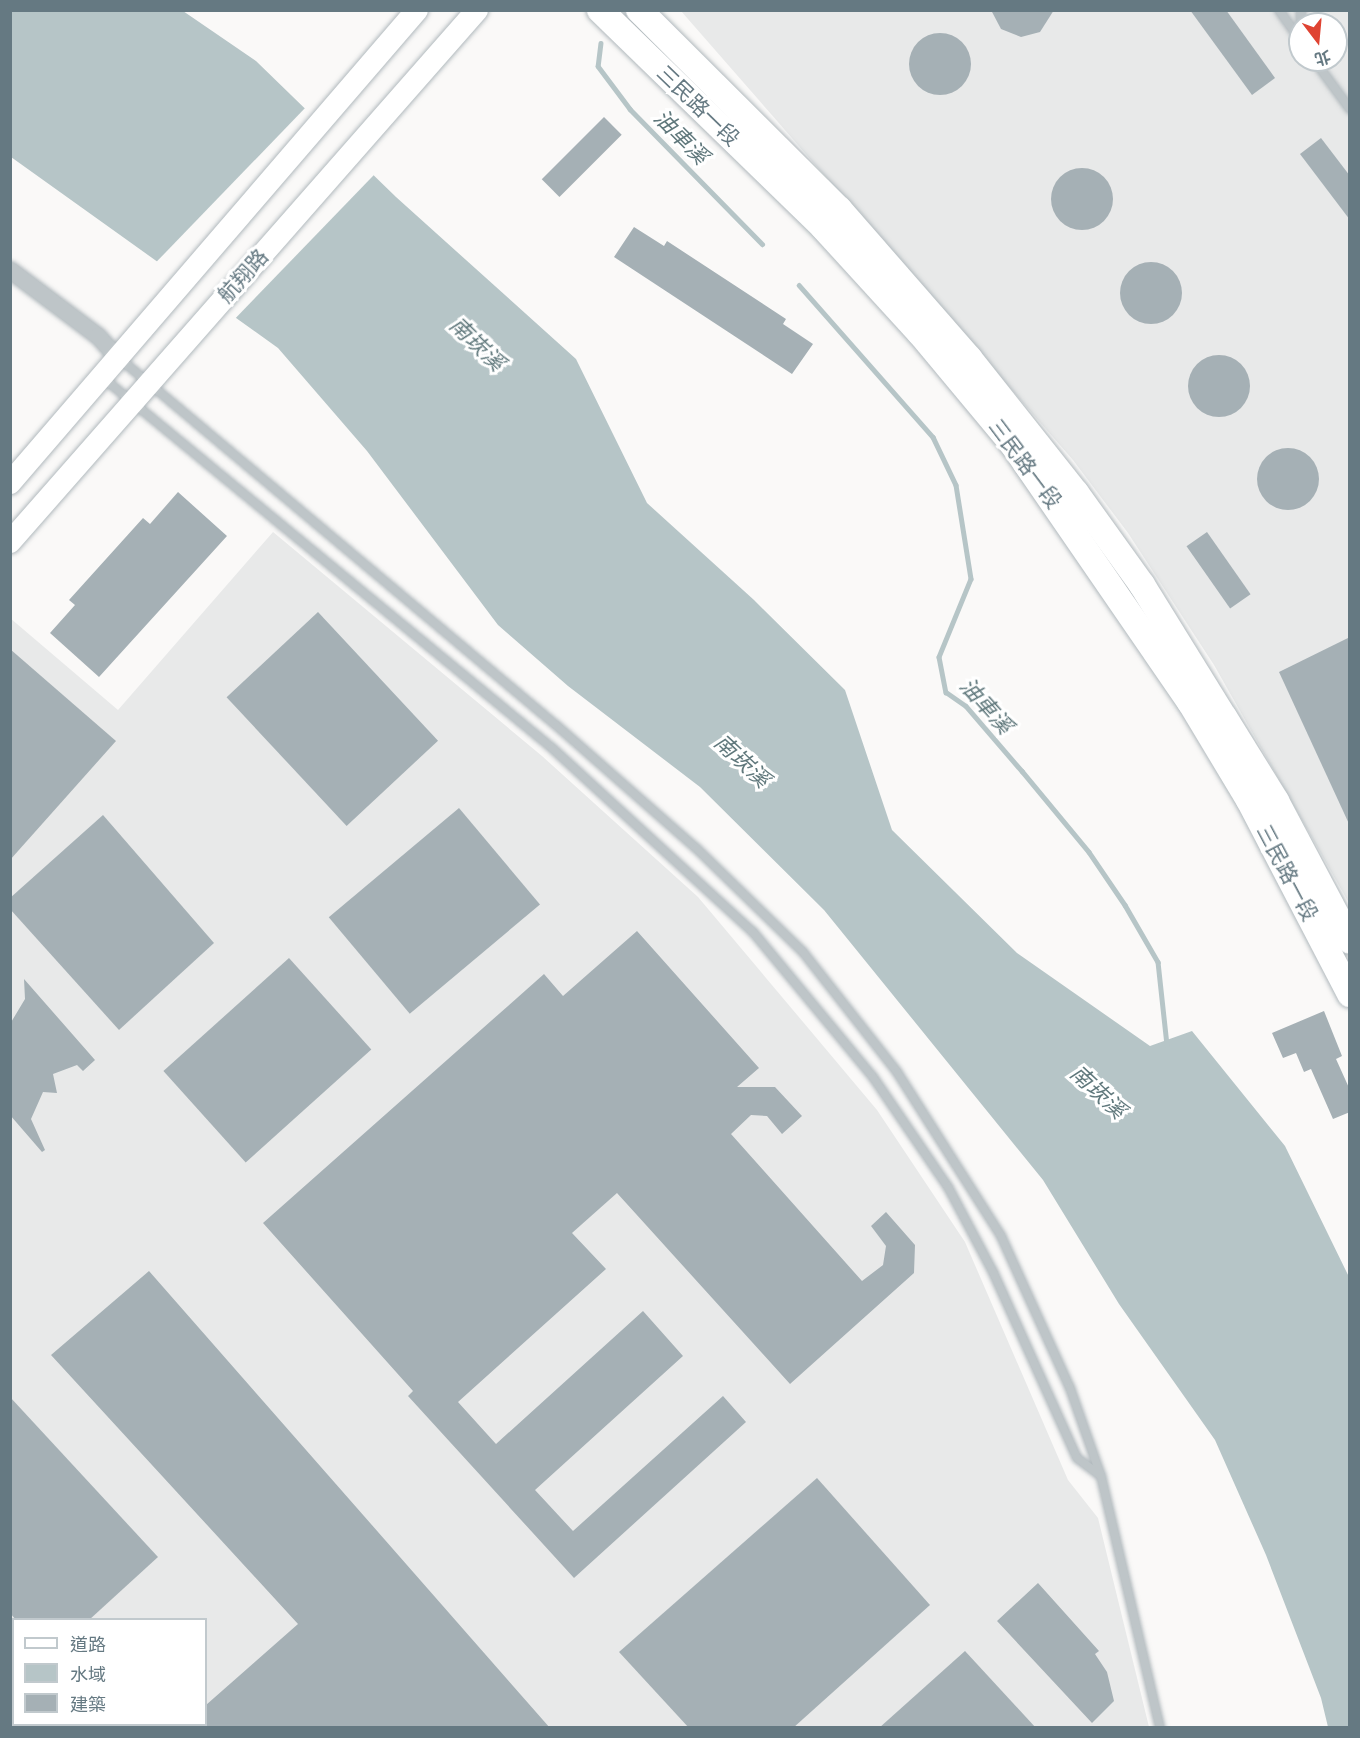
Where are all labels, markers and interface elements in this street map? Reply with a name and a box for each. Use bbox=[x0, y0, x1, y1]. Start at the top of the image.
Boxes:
north arrow bbox=[1288, 12, 1348, 72]
text: 北 bbox=[1312, 47, 1333, 69]
street label: 三民路一段 bbox=[651, 60, 745, 152]
water label: 油車溪 bbox=[648, 104, 714, 170]
street label: 航翔路 bbox=[213, 244, 273, 308]
water label: 南崁溪 bbox=[444, 312, 510, 376]
street label: 三民路一段 bbox=[983, 414, 1067, 514]
water label: 油車溪 bbox=[954, 673, 1018, 739]
water label: 南崁溪 bbox=[709, 729, 775, 793]
street label: 三民路一段 bbox=[1251, 821, 1323, 925]
water label: 南崁溪 bbox=[1065, 1060, 1131, 1124]
legend bbox=[12, 1618, 207, 1726]
text: 道路 bbox=[70, 1634, 106, 1656]
text: 水域 bbox=[70, 1664, 106, 1686]
text: 建築 bbox=[70, 1694, 106, 1716]

